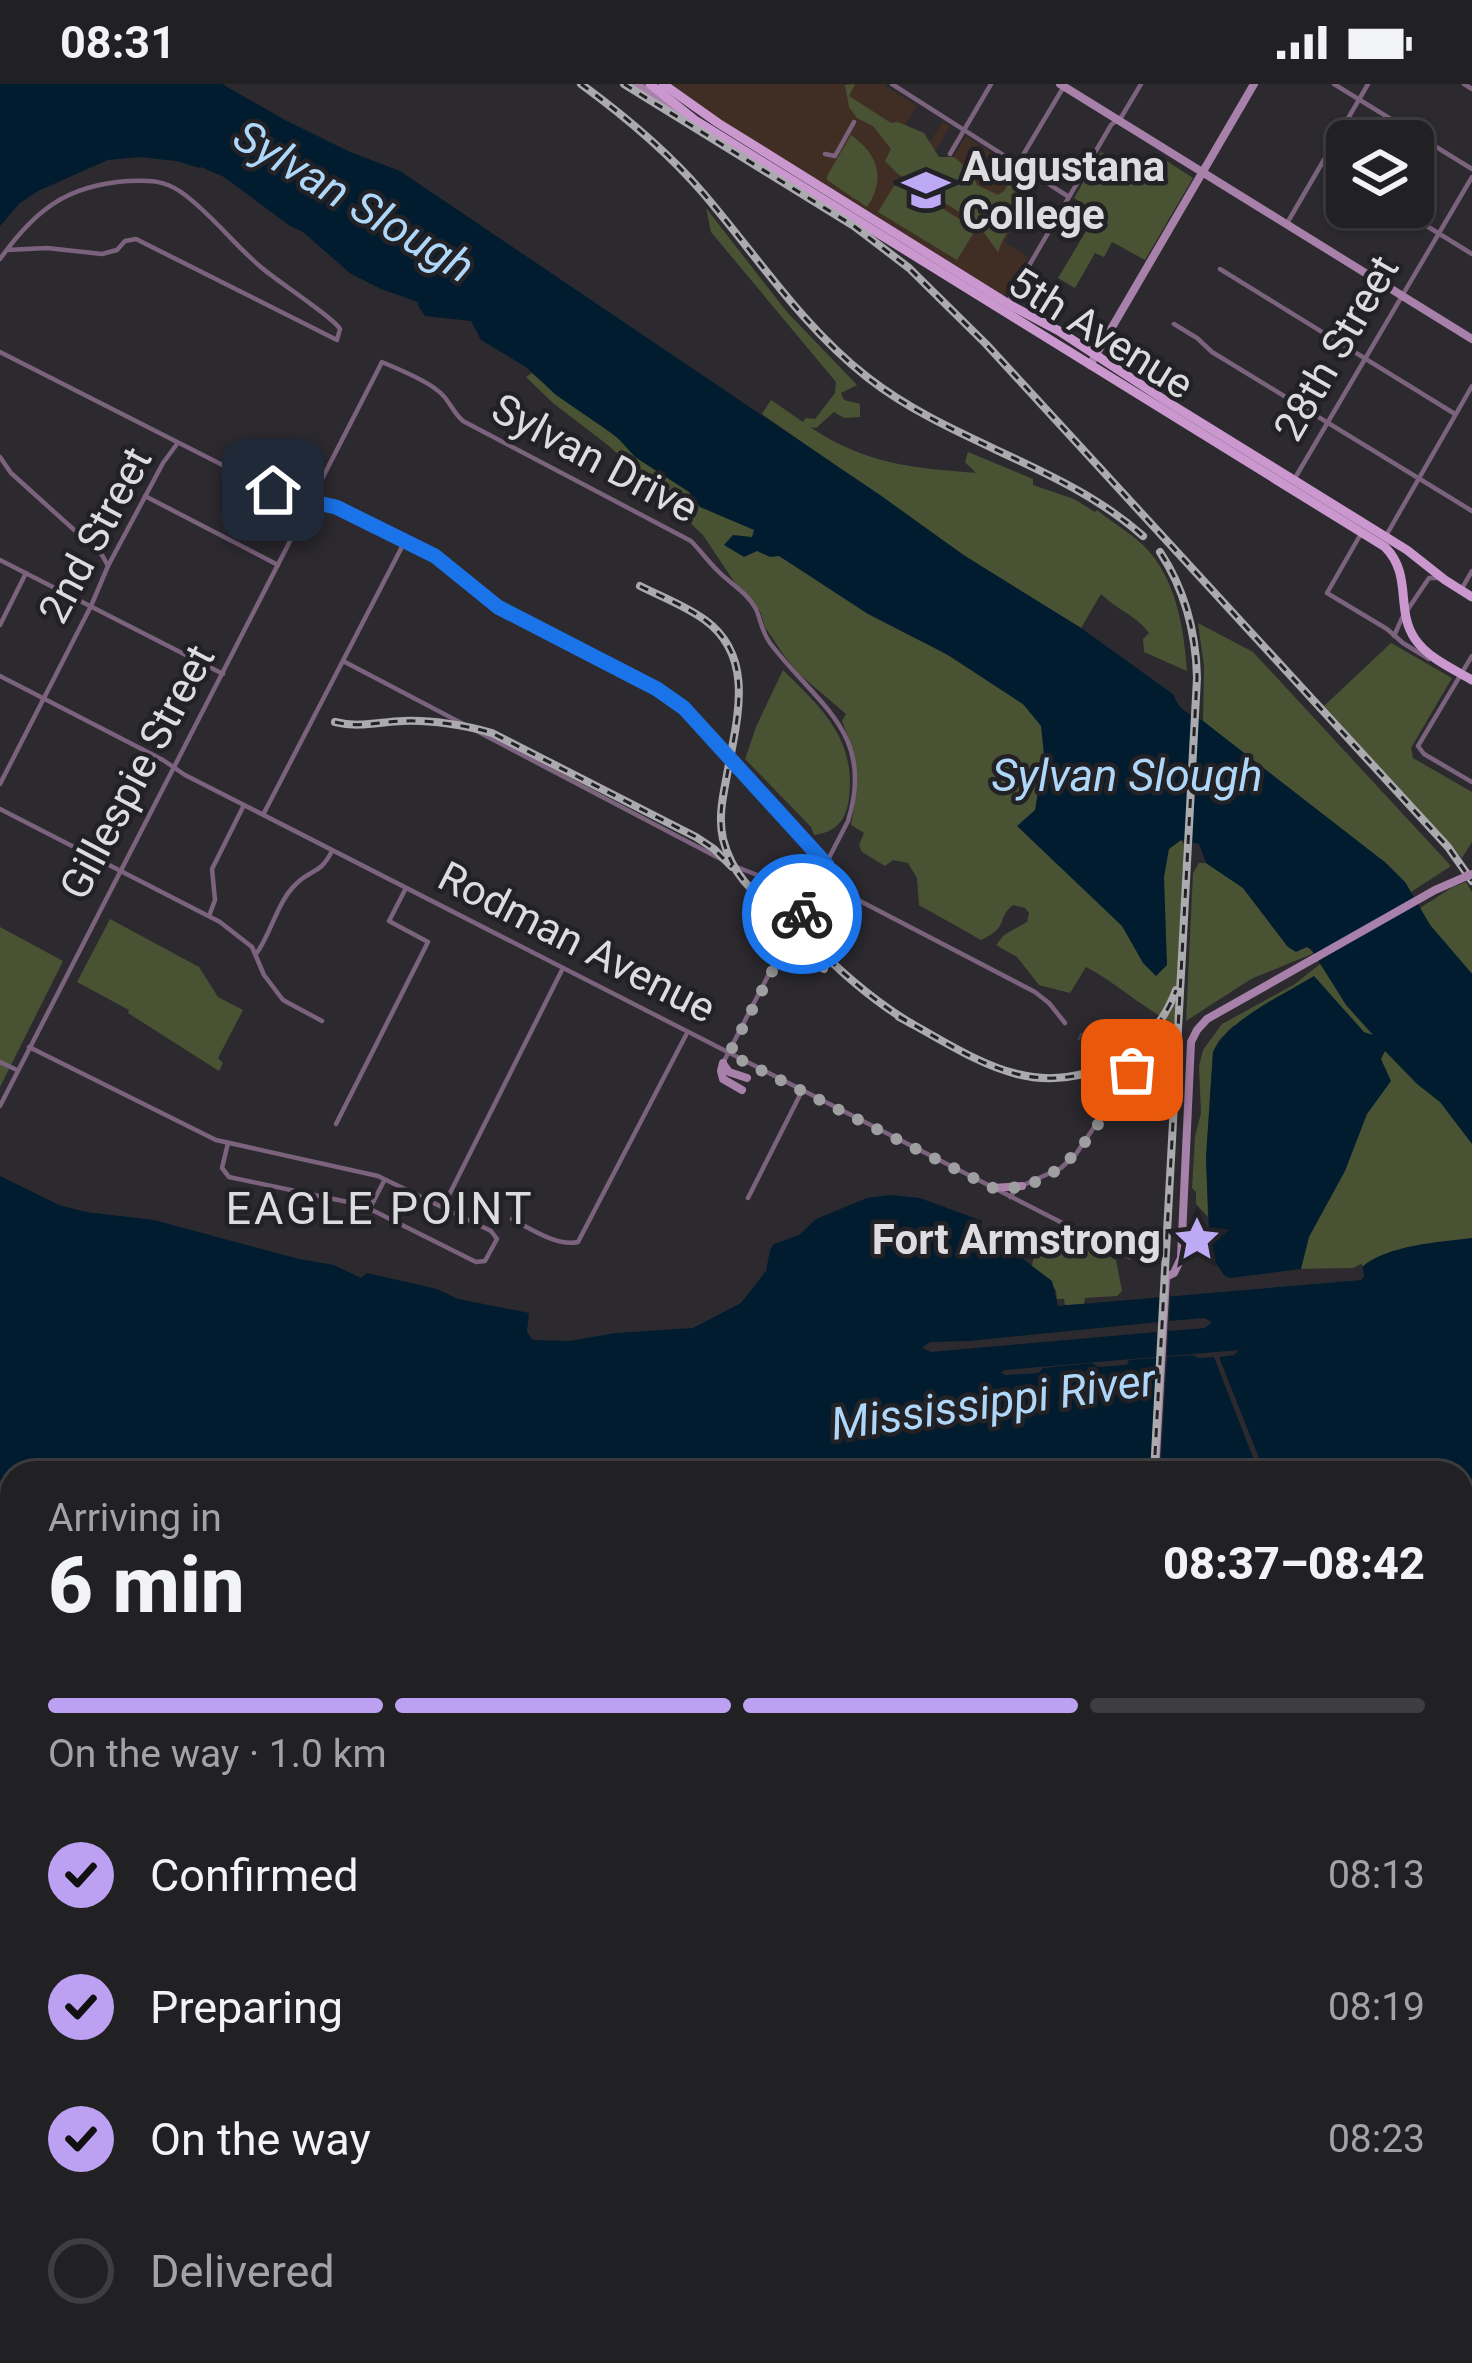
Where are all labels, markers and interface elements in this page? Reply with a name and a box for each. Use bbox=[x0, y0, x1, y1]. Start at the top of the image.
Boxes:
text: 08:31 bbox=[60, 16, 176, 69]
water label: Sylvan Slough bbox=[224, 109, 484, 293]
map controls bbox=[1326, 120, 1434, 228]
button: layers bbox=[1326, 120, 1434, 228]
place label: Augustana College bbox=[962, 142, 1165, 239]
school or university icon: Augustana College bbox=[901, 165, 951, 215]
street label: 28th Street bbox=[1263, 247, 1409, 449]
street label: 5th Avenue bbox=[1000, 257, 1202, 409]
street label: Sylvan Drive bbox=[484, 383, 706, 533]
street label: 2nd Street bbox=[28, 439, 162, 631]
pin bbox=[222, 439, 324, 541]
icon: home bbox=[240, 457, 306, 523]
street label: Gillespie Street bbox=[50, 637, 224, 907]
water label: Sylvan Slough bbox=[992, 749, 1262, 802]
street label: Rodman Avenue bbox=[430, 851, 724, 1033]
courier bbox=[742, 854, 862, 974]
icon: bike bbox=[769, 881, 835, 947]
pin bbox=[1081, 1019, 1183, 1121]
icon: bag bbox=[1099, 1037, 1165, 1103]
district label: EAGLE POINT bbox=[225, 1182, 535, 1235]
place icon: Fort Armstrong bbox=[1172, 1214, 1222, 1264]
place label: Fort Armstrong bbox=[872, 1215, 1161, 1264]
water label: Mississippi River bbox=[827, 1353, 1160, 1451]
text: Arriving in bbox=[48, 1495, 222, 1541]
text: 08:37–08:42 bbox=[1163, 1537, 1425, 1590]
text: 6 min bbox=[48, 1540, 245, 1631]
text: On the way · 1.0 km bbox=[48, 1731, 387, 1777]
icon: check bbox=[48, 1842, 114, 1908]
text: Confirmed bbox=[150, 1849, 359, 1902]
text: 08:13 bbox=[1328, 1852, 1425, 1898]
icon: check bbox=[48, 1974, 114, 2040]
text: Preparing bbox=[150, 1981, 343, 2034]
text: 08:19 bbox=[1328, 1984, 1425, 2030]
icon: check bbox=[48, 2106, 114, 2172]
text: On the way bbox=[150, 2113, 371, 2166]
text: 08:23 bbox=[1328, 2116, 1425, 2162]
text: Delivered bbox=[150, 2245, 335, 2298]

